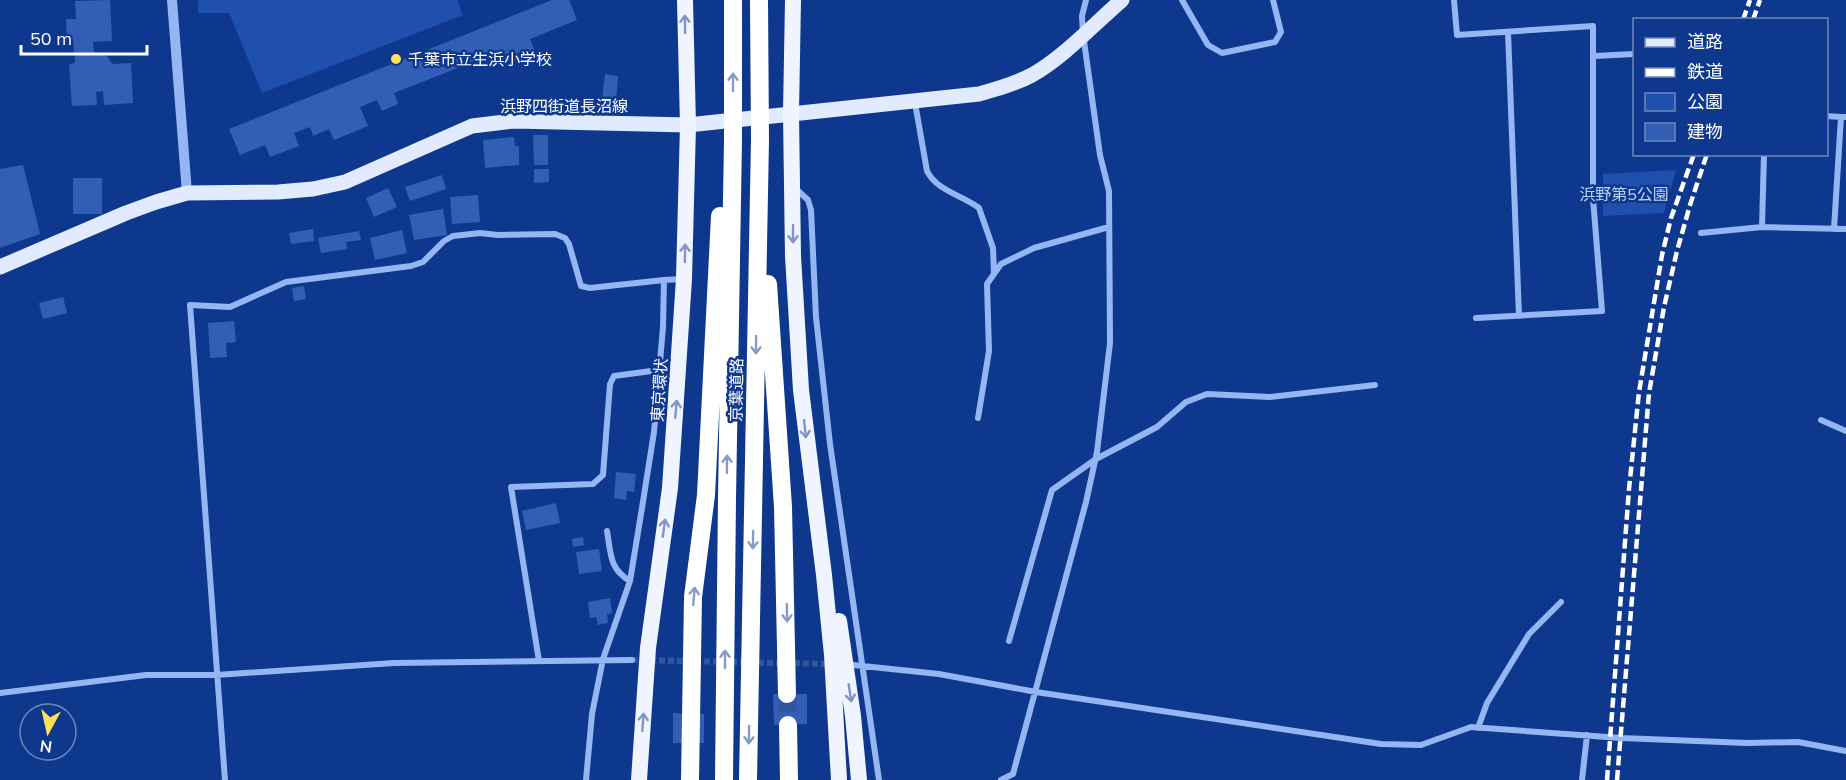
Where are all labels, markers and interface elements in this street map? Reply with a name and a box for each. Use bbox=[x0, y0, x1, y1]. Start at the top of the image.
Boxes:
one-way arrow bbox=[679, 15, 691, 35]
scale bar bbox=[21, 18, 147, 56]
legend bbox=[1633, 18, 1828, 156]
text: 50 m bbox=[30, 27, 72, 50]
text: 道路 bbox=[1687, 30, 1723, 53]
place label: 千葉市立生浜小学校 bbox=[408, 49, 552, 69]
marker: 千葉市立生浜小学校 bbox=[389, 52, 403, 66]
text: 鉄道 bbox=[1687, 60, 1723, 83]
one-way arrow bbox=[727, 72, 739, 92]
text: 公園 bbox=[1687, 90, 1723, 113]
street label: 浜野四街道長沼線 bbox=[500, 96, 628, 116]
text: 建物 bbox=[1687, 120, 1723, 143]
park label: 浜野第5公園 bbox=[1579, 184, 1669, 204]
one-way arrow bbox=[787, 224, 799, 244]
one-way arrow bbox=[679, 244, 691, 264]
one-way arrow bbox=[750, 334, 762, 354]
street label: 東京環状 bbox=[647, 357, 671, 423]
street label: 京葉道路 bbox=[725, 358, 747, 422]
one-way arrow bbox=[671, 399, 682, 419]
one-way arrow bbox=[800, 418, 811, 438]
one-way arrow bbox=[721, 454, 733, 474]
one-way arrow bbox=[659, 518, 670, 538]
one-way arrow bbox=[747, 529, 758, 549]
one-way arrow bbox=[689, 586, 700, 606]
one-way arrow bbox=[781, 603, 792, 623]
one-way arrow bbox=[719, 649, 731, 669]
one-way arrow bbox=[844, 682, 855, 702]
north arrow bbox=[18, 702, 78, 762]
one-way arrow bbox=[638, 712, 649, 732]
one-way arrow bbox=[743, 724, 755, 744]
text: N bbox=[39, 736, 53, 758]

